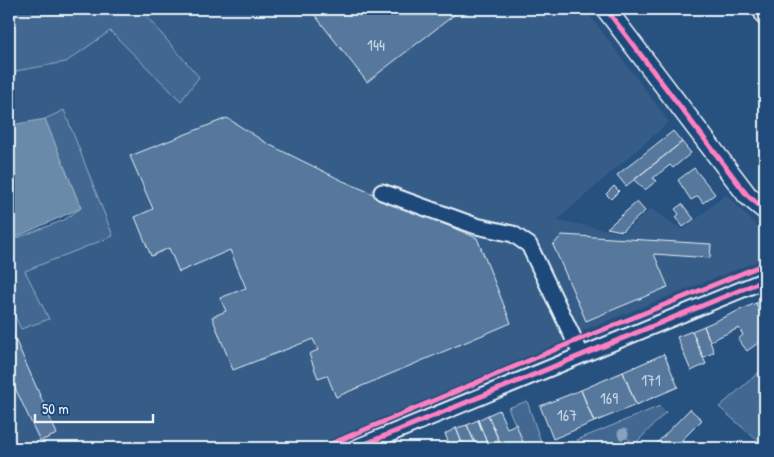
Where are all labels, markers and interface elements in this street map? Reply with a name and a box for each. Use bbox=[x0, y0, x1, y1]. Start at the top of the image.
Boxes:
house number: 144 bbox=[367, 34, 385, 56]
house number: 171 bbox=[641, 369, 661, 391]
house number: 169 bbox=[600, 387, 618, 409]
scale bar bbox=[35, 392, 152, 424]
text: 50 m bbox=[42, 398, 69, 419]
house number: 167 bbox=[557, 404, 577, 426]

